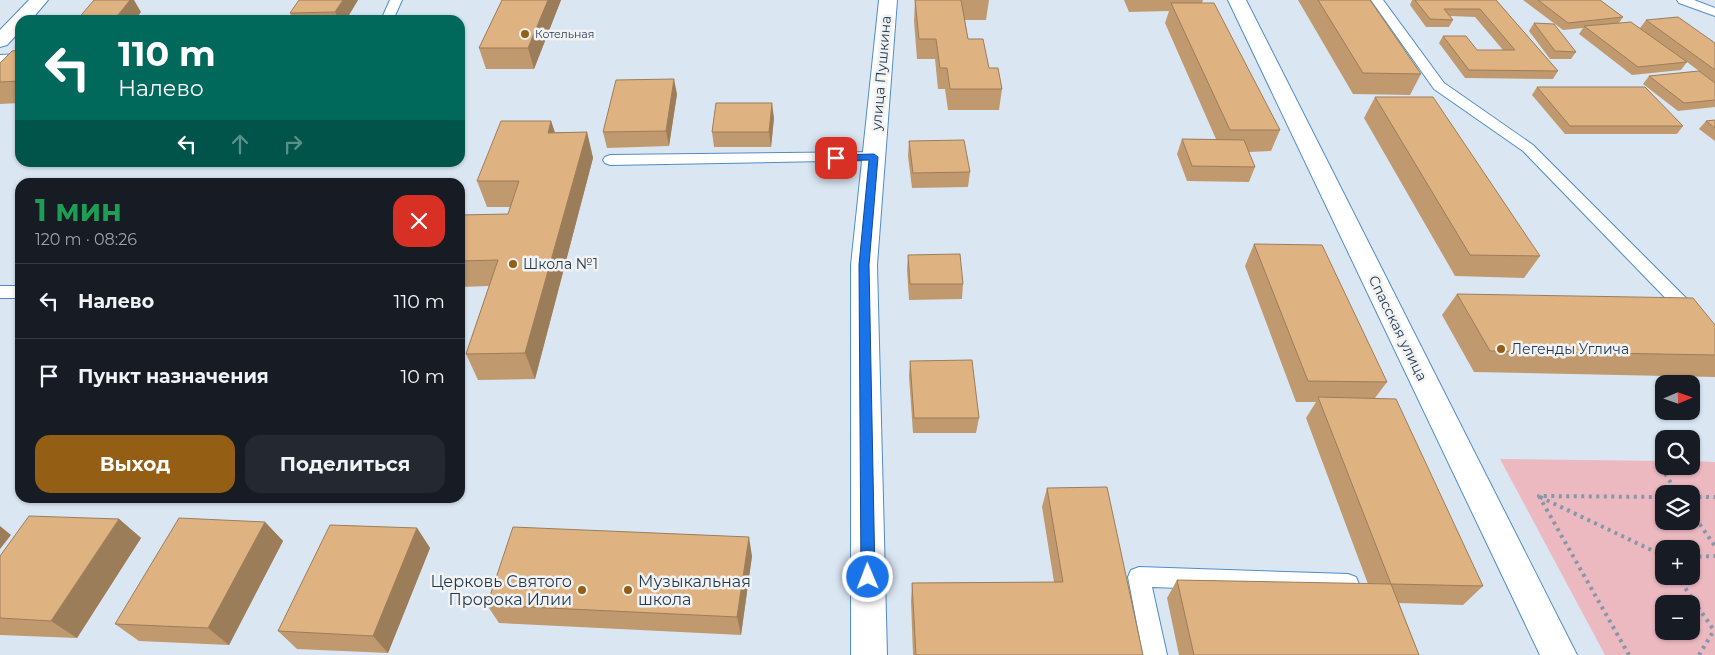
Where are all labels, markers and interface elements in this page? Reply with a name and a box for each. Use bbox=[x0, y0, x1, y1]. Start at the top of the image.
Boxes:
street label: улица Пушкина bbox=[867, 15, 895, 132]
place label: Котельная bbox=[535, 27, 594, 41]
marker: Котельная bbox=[519, 28, 531, 40]
text: 110 m bbox=[118, 32, 216, 75]
icon: left bbox=[35, 35, 100, 100]
text: Налево bbox=[118, 75, 204, 102]
icon: left bbox=[173, 130, 201, 158]
icon: ahead bbox=[226, 130, 254, 158]
icon: right bbox=[279, 130, 307, 158]
pin bbox=[815, 137, 857, 179]
icon: arrive bbox=[822, 144, 850, 172]
text: 1 мин bbox=[35, 192, 122, 229]
button: close bbox=[393, 195, 445, 247]
text: 120 m · 08:26 bbox=[35, 230, 137, 249]
place label: Школа №1 bbox=[523, 255, 598, 273]
marker: Школа №1 bbox=[507, 258, 519, 270]
street label: Спасская улица bbox=[1365, 272, 1431, 384]
icon: left bbox=[35, 287, 63, 315]
text: Налево bbox=[78, 290, 154, 313]
text: 110 m bbox=[394, 290, 445, 313]
place label: Легенды Углича bbox=[1511, 340, 1629, 358]
marker: Легенды Углича bbox=[1495, 343, 1507, 355]
icon: arrive bbox=[35, 362, 63, 390]
text: Пункт назначения bbox=[78, 365, 269, 388]
text: 10 m bbox=[400, 365, 445, 388]
north arrow bbox=[1655, 375, 1700, 420]
map controls bbox=[1655, 375, 1700, 640]
button: search bbox=[1655, 430, 1700, 475]
button: Выход bbox=[35, 435, 235, 493]
button: Поделиться bbox=[245, 435, 445, 493]
button: layers bbox=[1655, 485, 1700, 530]
button: + bbox=[1655, 540, 1700, 585]
position arrow bbox=[841, 550, 893, 602]
place label: Церковь Святого Пророка Илии bbox=[430, 572, 572, 609]
place label: Музыкальная школа bbox=[638, 572, 751, 609]
marker: Церковь Святого Пророка Илии bbox=[576, 584, 588, 596]
marker: Музыкальная школа bbox=[622, 584, 634, 596]
button: − bbox=[1655, 595, 1700, 640]

